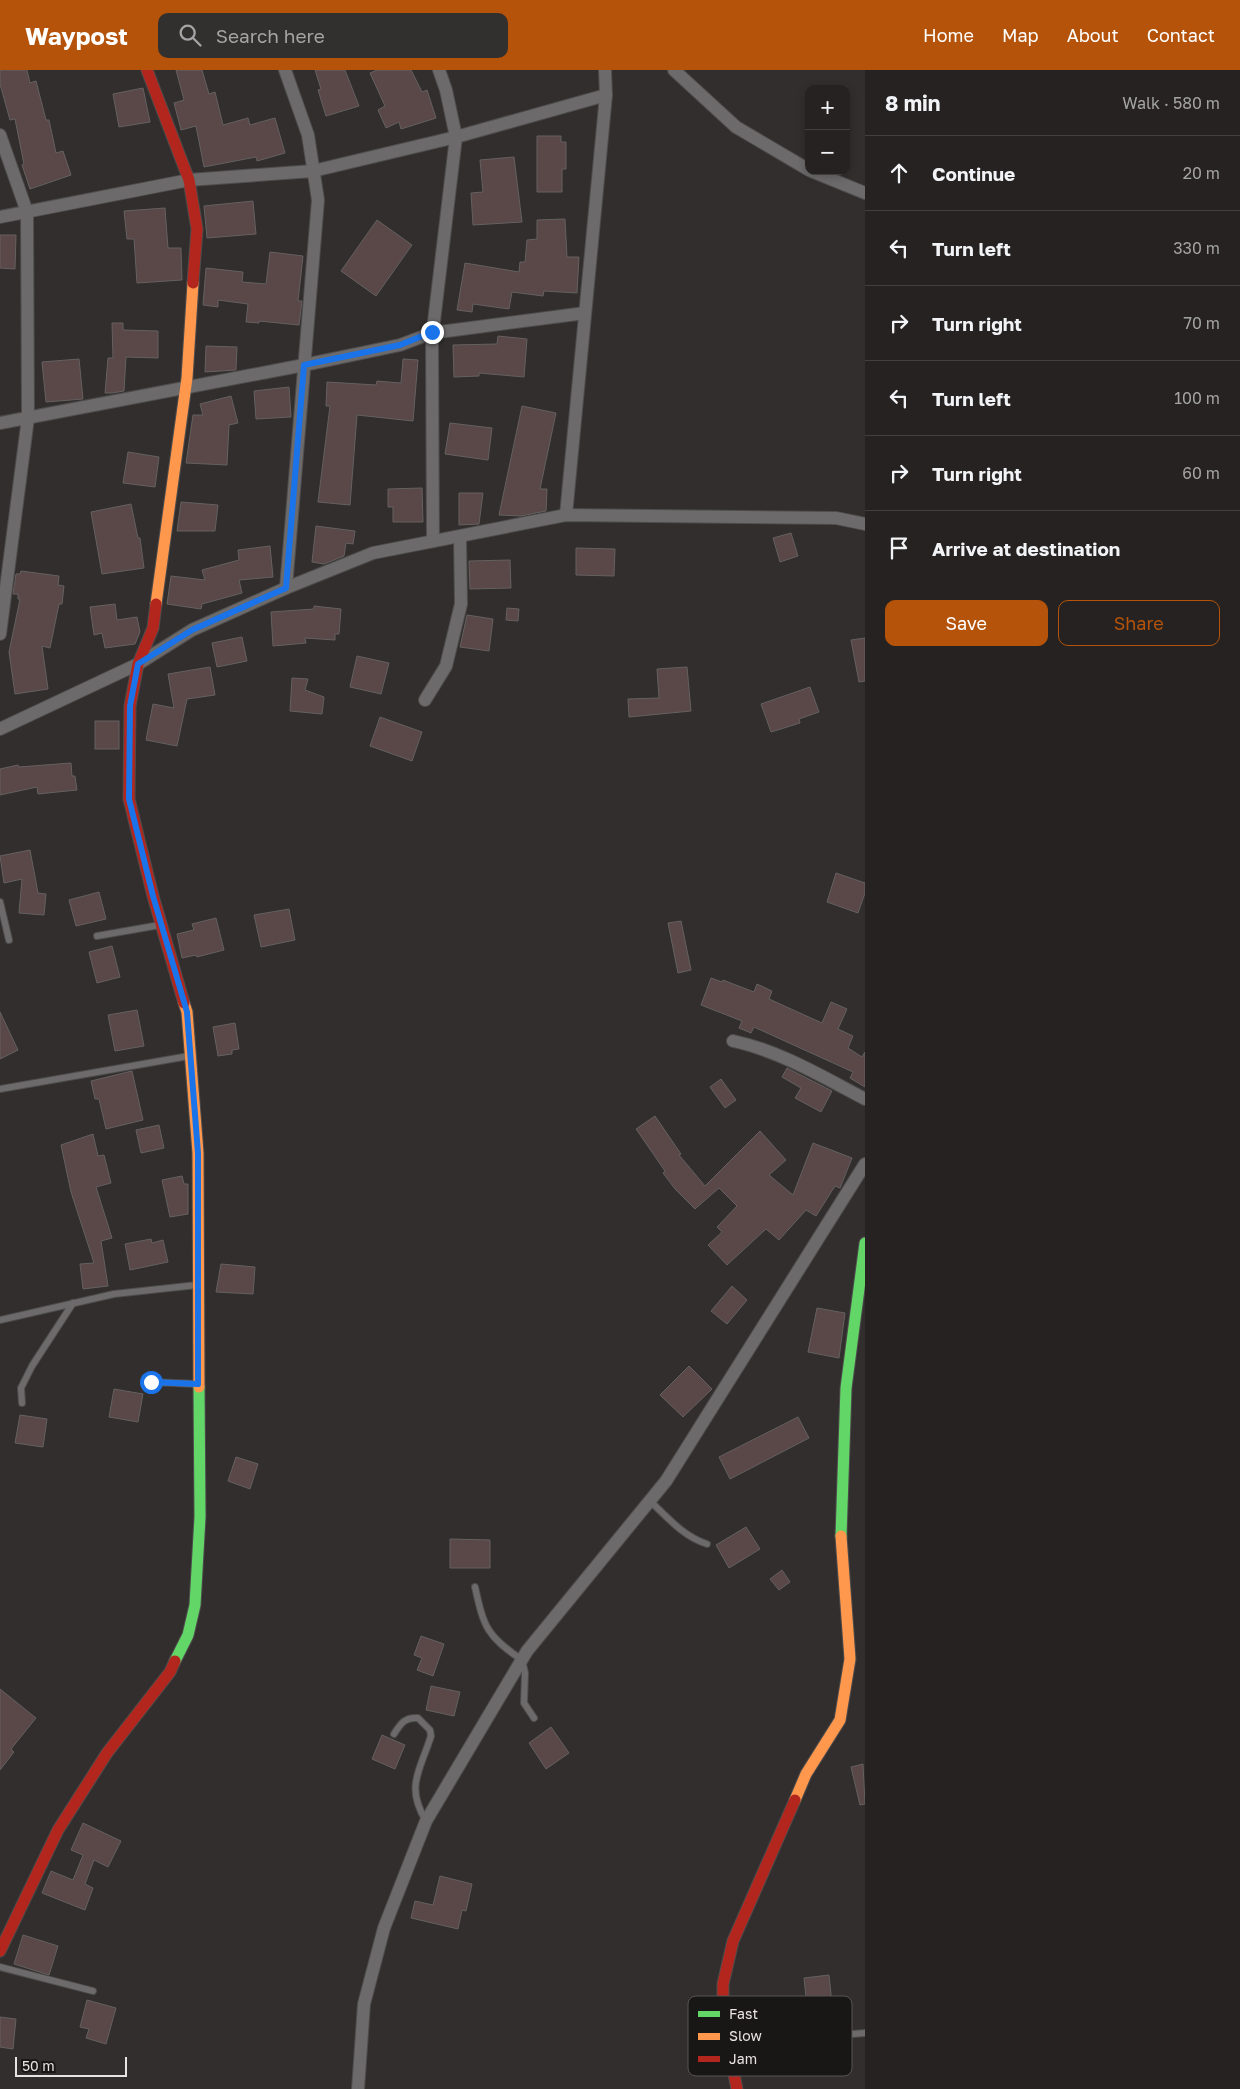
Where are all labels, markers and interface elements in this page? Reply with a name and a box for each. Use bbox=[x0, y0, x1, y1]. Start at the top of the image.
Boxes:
search box bbox=[158, 13, 508, 58]
text: Waypost bbox=[25, 21, 128, 50]
icon: search bbox=[176, 21, 204, 49]
text: Search here bbox=[216, 24, 325, 47]
text: Home bbox=[923, 24, 974, 46]
text: Map bbox=[1002, 24, 1039, 46]
text: About bbox=[1067, 24, 1119, 46]
text: Contact bbox=[1147, 24, 1215, 46]
map controls bbox=[805, 85, 850, 175]
button: + bbox=[805, 85, 850, 130]
text: 8 min bbox=[885, 90, 941, 116]
text: Walk · 580 m bbox=[1122, 93, 1220, 113]
button: − bbox=[805, 130, 850, 175]
icon: ahead bbox=[885, 159, 913, 187]
text: Continue bbox=[932, 162, 1015, 185]
text: 20 m bbox=[1183, 163, 1220, 183]
icon: left bbox=[885, 234, 913, 262]
text: Turn left bbox=[932, 237, 1011, 260]
text: 330 m bbox=[1173, 238, 1220, 258]
icon: right bbox=[885, 309, 913, 337]
text: Turn right bbox=[932, 312, 1022, 335]
text: 70 m bbox=[1183, 313, 1220, 333]
route end bbox=[421, 321, 444, 344]
icon: left bbox=[885, 384, 913, 412]
text: Turn left bbox=[932, 387, 1011, 410]
text: 100 m bbox=[1174, 388, 1220, 408]
icon: right bbox=[885, 459, 913, 487]
text: Turn right bbox=[932, 462, 1022, 485]
text: 60 m bbox=[1182, 463, 1220, 483]
icon: arrive bbox=[885, 534, 913, 562]
text: Arrive at destination bbox=[932, 537, 1120, 560]
button: Save bbox=[885, 600, 1048, 646]
button: Share bbox=[1058, 600, 1220, 646]
route start bbox=[140, 1371, 163, 1394]
legend bbox=[688, 1996, 852, 2076]
text: Fast bbox=[729, 2005, 758, 2022]
text: Slow bbox=[729, 2027, 762, 2044]
text: Jam bbox=[729, 2050, 757, 2067]
scale bar bbox=[15, 2054, 128, 2077]
text: 50 m bbox=[22, 2057, 55, 2074]

